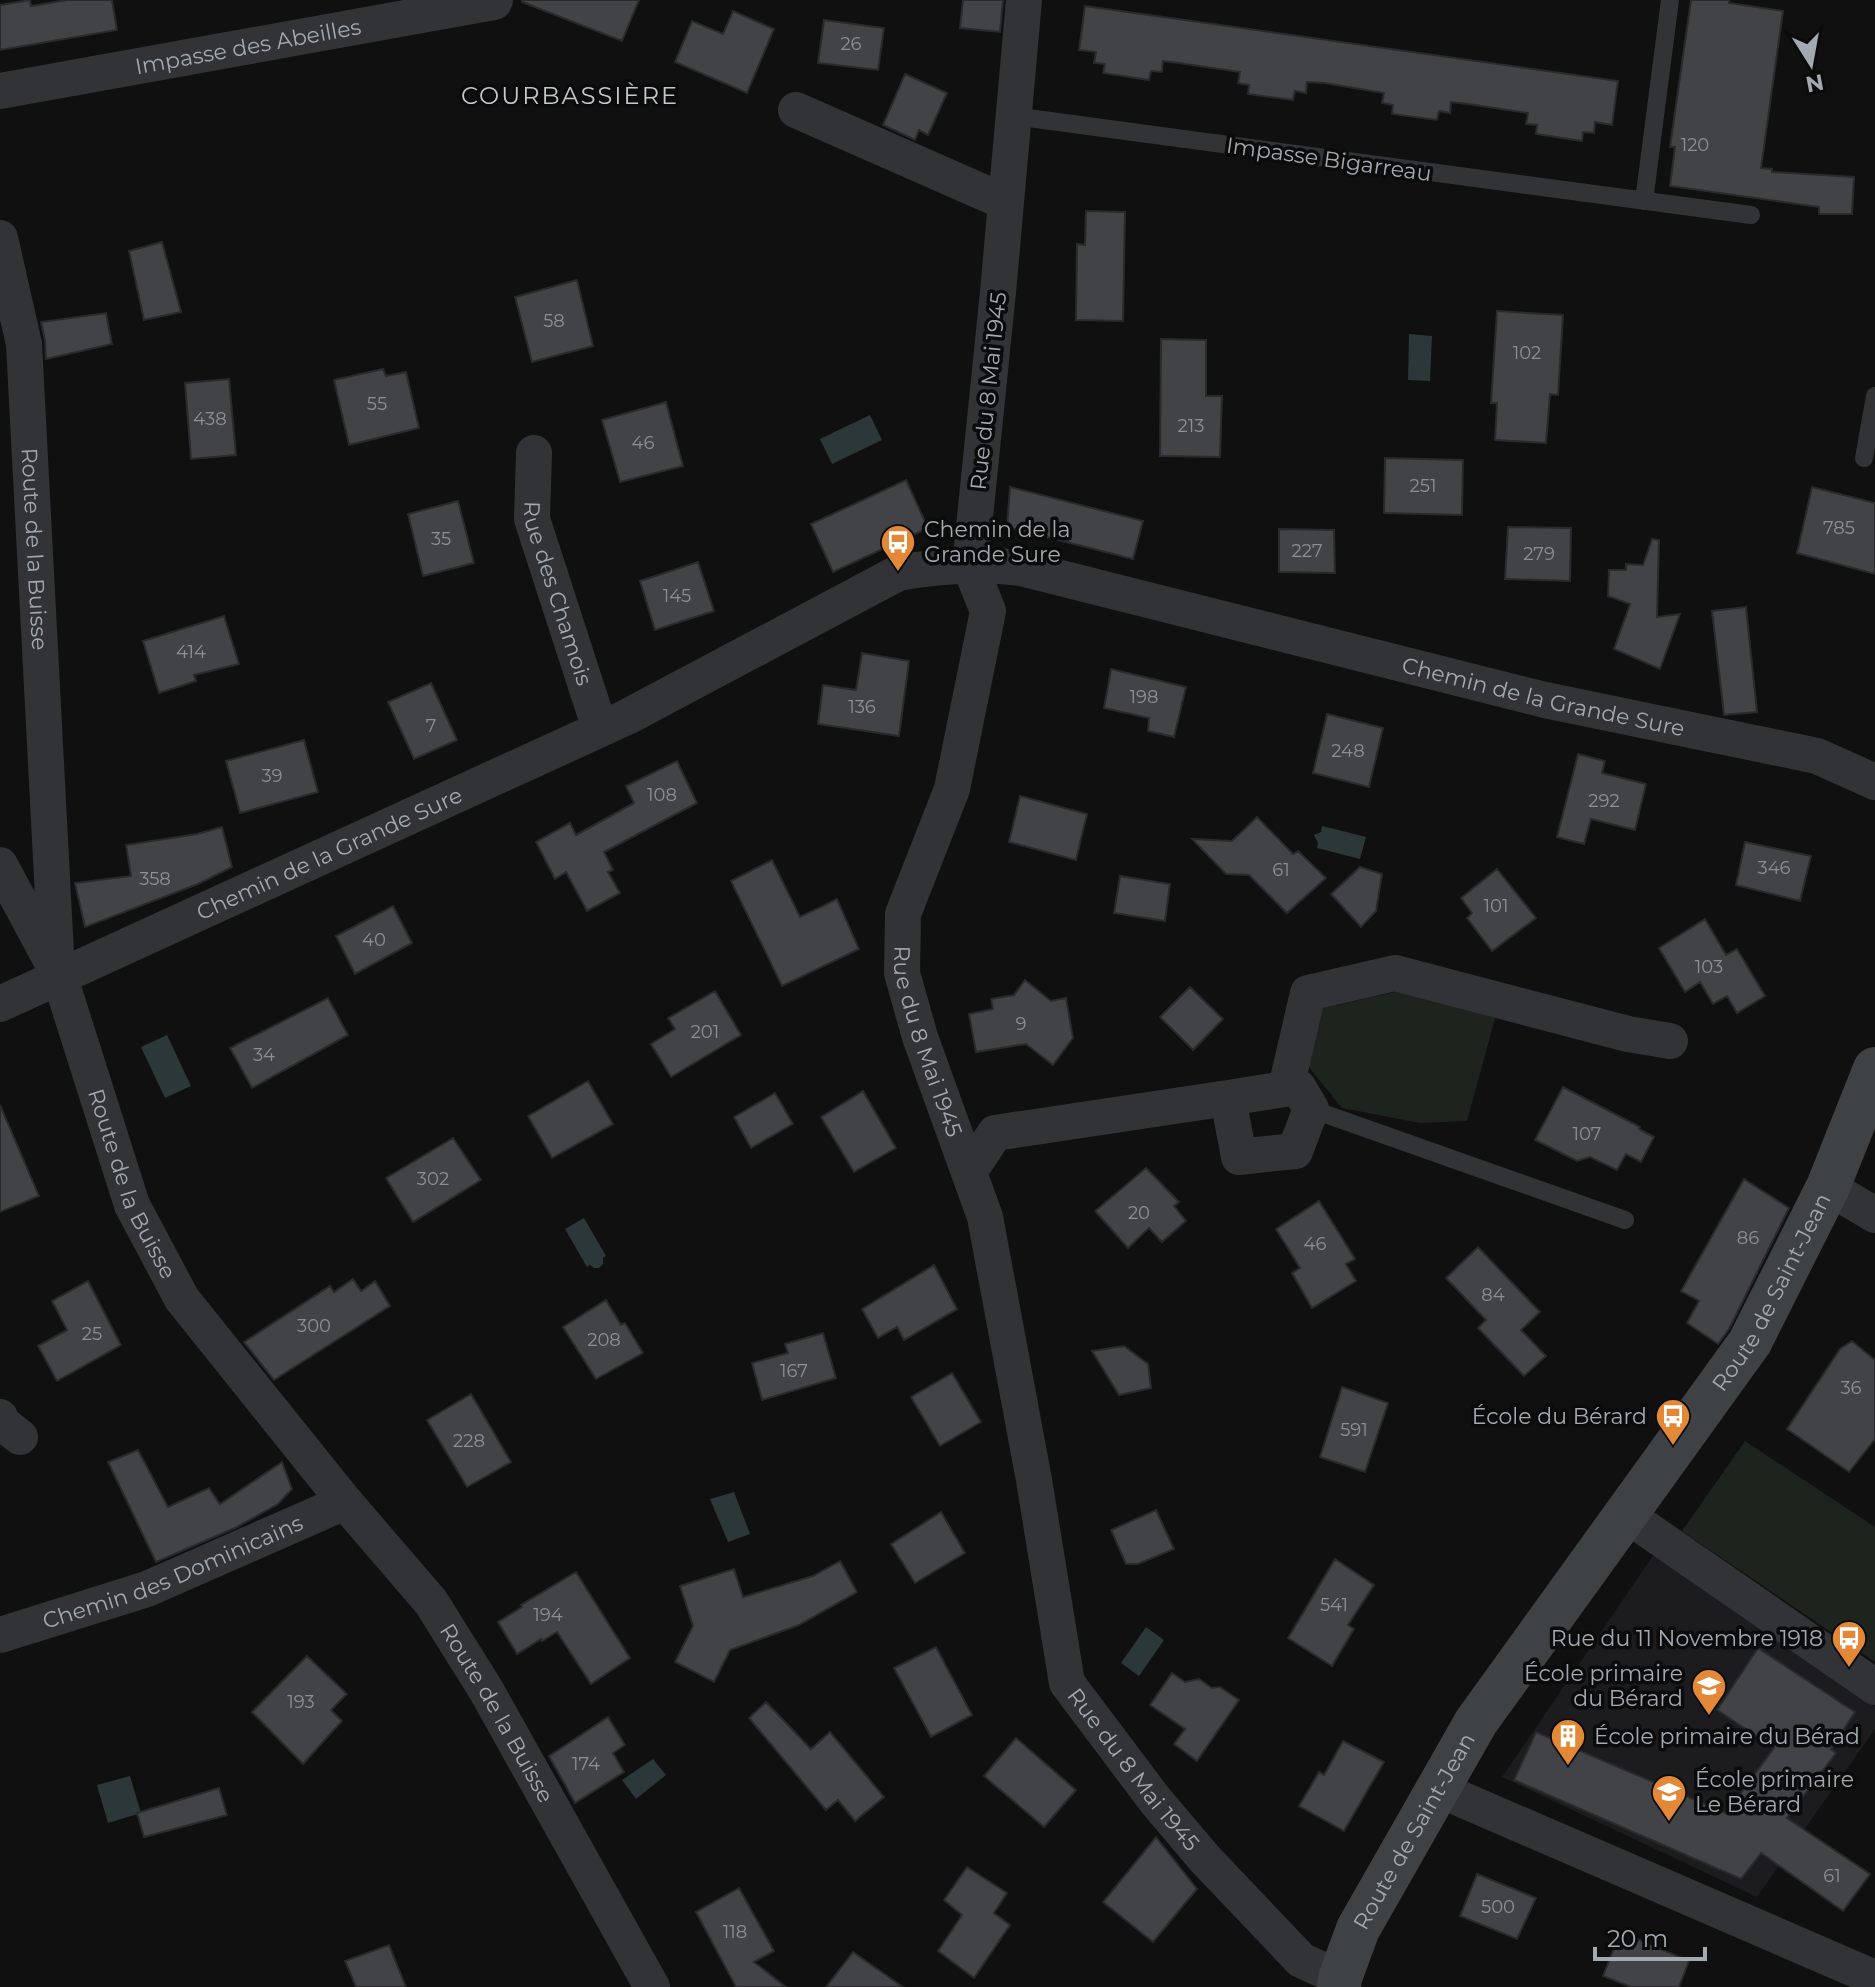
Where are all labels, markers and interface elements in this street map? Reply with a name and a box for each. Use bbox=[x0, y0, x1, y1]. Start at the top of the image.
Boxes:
street label: Impasse des Abeilles bbox=[133, 13, 363, 80]
north arrow bbox=[1771, 24, 1851, 104]
house number: 26 bbox=[840, 33, 862, 55]
text: N bbox=[1803, 68, 1826, 98]
district label: COURBASSIÈRE bbox=[461, 81, 679, 110]
street label: Impasse Bigarreau bbox=[1225, 132, 1433, 187]
house number: 120 bbox=[1681, 134, 1709, 156]
street label: Rue du 8 Mai 1945 bbox=[965, 291, 1012, 491]
house number: 58 bbox=[543, 310, 565, 332]
house number: 102 bbox=[1513, 342, 1541, 364]
house number: 55 bbox=[367, 393, 387, 415]
house number: 438 bbox=[193, 408, 227, 430]
house number: 213 bbox=[1178, 415, 1204, 437]
house number: 46 bbox=[632, 432, 654, 454]
street label: Route de la Buisse bbox=[15, 447, 53, 651]
house number: 251 bbox=[1410, 475, 1436, 497]
street label: Rue des Chamois bbox=[518, 501, 598, 689]
place label: Chemin de la Grande Sure bbox=[924, 516, 1071, 568]
house number: 785 bbox=[1823, 517, 1855, 539]
bus stop icon: Chemin de la Grande Sure bbox=[879, 523, 917, 573]
house number: 35 bbox=[431, 528, 451, 550]
house number: 227 bbox=[1291, 540, 1323, 562]
house number: 279 bbox=[1523, 543, 1555, 565]
house number: 145 bbox=[663, 585, 691, 607]
house number: 414 bbox=[176, 641, 206, 663]
street label: Chemin de la Grande Sure bbox=[1399, 651, 1687, 742]
house number: 198 bbox=[1130, 686, 1158, 708]
house number: 136 bbox=[848, 696, 876, 718]
house number: 7 bbox=[426, 715, 436, 737]
house number: 248 bbox=[1331, 740, 1365, 762]
house number: 39 bbox=[261, 765, 283, 787]
street label: Chemin de la Grande Sure bbox=[192, 781, 467, 926]
house number: 108 bbox=[647, 784, 677, 806]
house number: 292 bbox=[1588, 790, 1620, 812]
house number: 346 bbox=[1757, 857, 1791, 879]
house number: 61 bbox=[1272, 859, 1290, 881]
house number: 358 bbox=[139, 868, 171, 890]
house number: 101 bbox=[1484, 895, 1508, 917]
house number: 40 bbox=[362, 929, 386, 951]
street label: Rue du 8 Mai 1945 bbox=[888, 945, 968, 1141]
house number: 103 bbox=[1695, 956, 1723, 978]
house number: 9 bbox=[1016, 1013, 1027, 1035]
house number: 201 bbox=[691, 1021, 719, 1043]
house number: 34 bbox=[253, 1044, 275, 1066]
street label: Route de la Buisse bbox=[82, 1085, 182, 1283]
house number: 107 bbox=[1573, 1123, 1601, 1145]
house number: 302 bbox=[417, 1168, 449, 1190]
street label: Route de Saint-Jean bbox=[1706, 1189, 1837, 1396]
house number: 20 bbox=[1128, 1202, 1150, 1224]
house number: 86 bbox=[1737, 1227, 1759, 1249]
house number: 46 bbox=[1304, 1233, 1326, 1255]
house number: 84 bbox=[1481, 1284, 1505, 1306]
house number: 300 bbox=[297, 1315, 331, 1337]
house number: 25 bbox=[82, 1323, 102, 1345]
house number: 208 bbox=[587, 1329, 621, 1351]
house number: 167 bbox=[780, 1360, 808, 1382]
house number: 36 bbox=[1840, 1377, 1862, 1399]
bus stop icon: École du Bérard bbox=[1654, 1397, 1692, 1447]
place label: École du Bérard bbox=[1472, 1403, 1647, 1430]
house number: 591 bbox=[1340, 1419, 1368, 1441]
house number: 228 bbox=[453, 1430, 485, 1452]
street label: Chemin des Dominicains bbox=[39, 1509, 307, 1635]
house number: 541 bbox=[1320, 1594, 1348, 1616]
house number: 194 bbox=[533, 1604, 563, 1626]
street label: Route de la Buisse bbox=[434, 1619, 559, 1808]
bus stop icon: Rue du 11 Novembre 1918 bbox=[1830, 1619, 1868, 1669]
place label: Rue du 11 Novembre 1918 bbox=[1551, 1625, 1823, 1652]
place label: École primaire du Bérard bbox=[1524, 1660, 1683, 1712]
school or university icon: École primaire du Bérard bbox=[1690, 1667, 1728, 1717]
street label: Rue du 8 Mai 1945 bbox=[1062, 1683, 1205, 1856]
house number: 193 bbox=[287, 1691, 315, 1713]
building icon: École primaire du Bérad bbox=[1549, 1717, 1587, 1767]
place label: École primaire du Bérad bbox=[1594, 1723, 1860, 1750]
street label: Route de Saint-Jean bbox=[1348, 1728, 1481, 1934]
house number: 174 bbox=[572, 1753, 600, 1775]
place label: École primaire Le Bérard bbox=[1695, 1766, 1854, 1818]
school or university icon: École primaire Le Bérard bbox=[1650, 1773, 1688, 1823]
house number: 61 bbox=[1823, 1865, 1841, 1887]
house number: 500 bbox=[1481, 1896, 1515, 1918]
scale bar bbox=[1595, 1911, 1705, 1961]
house number: 118 bbox=[723, 1921, 747, 1943]
text: 20 m bbox=[1607, 1924, 1668, 1953]

